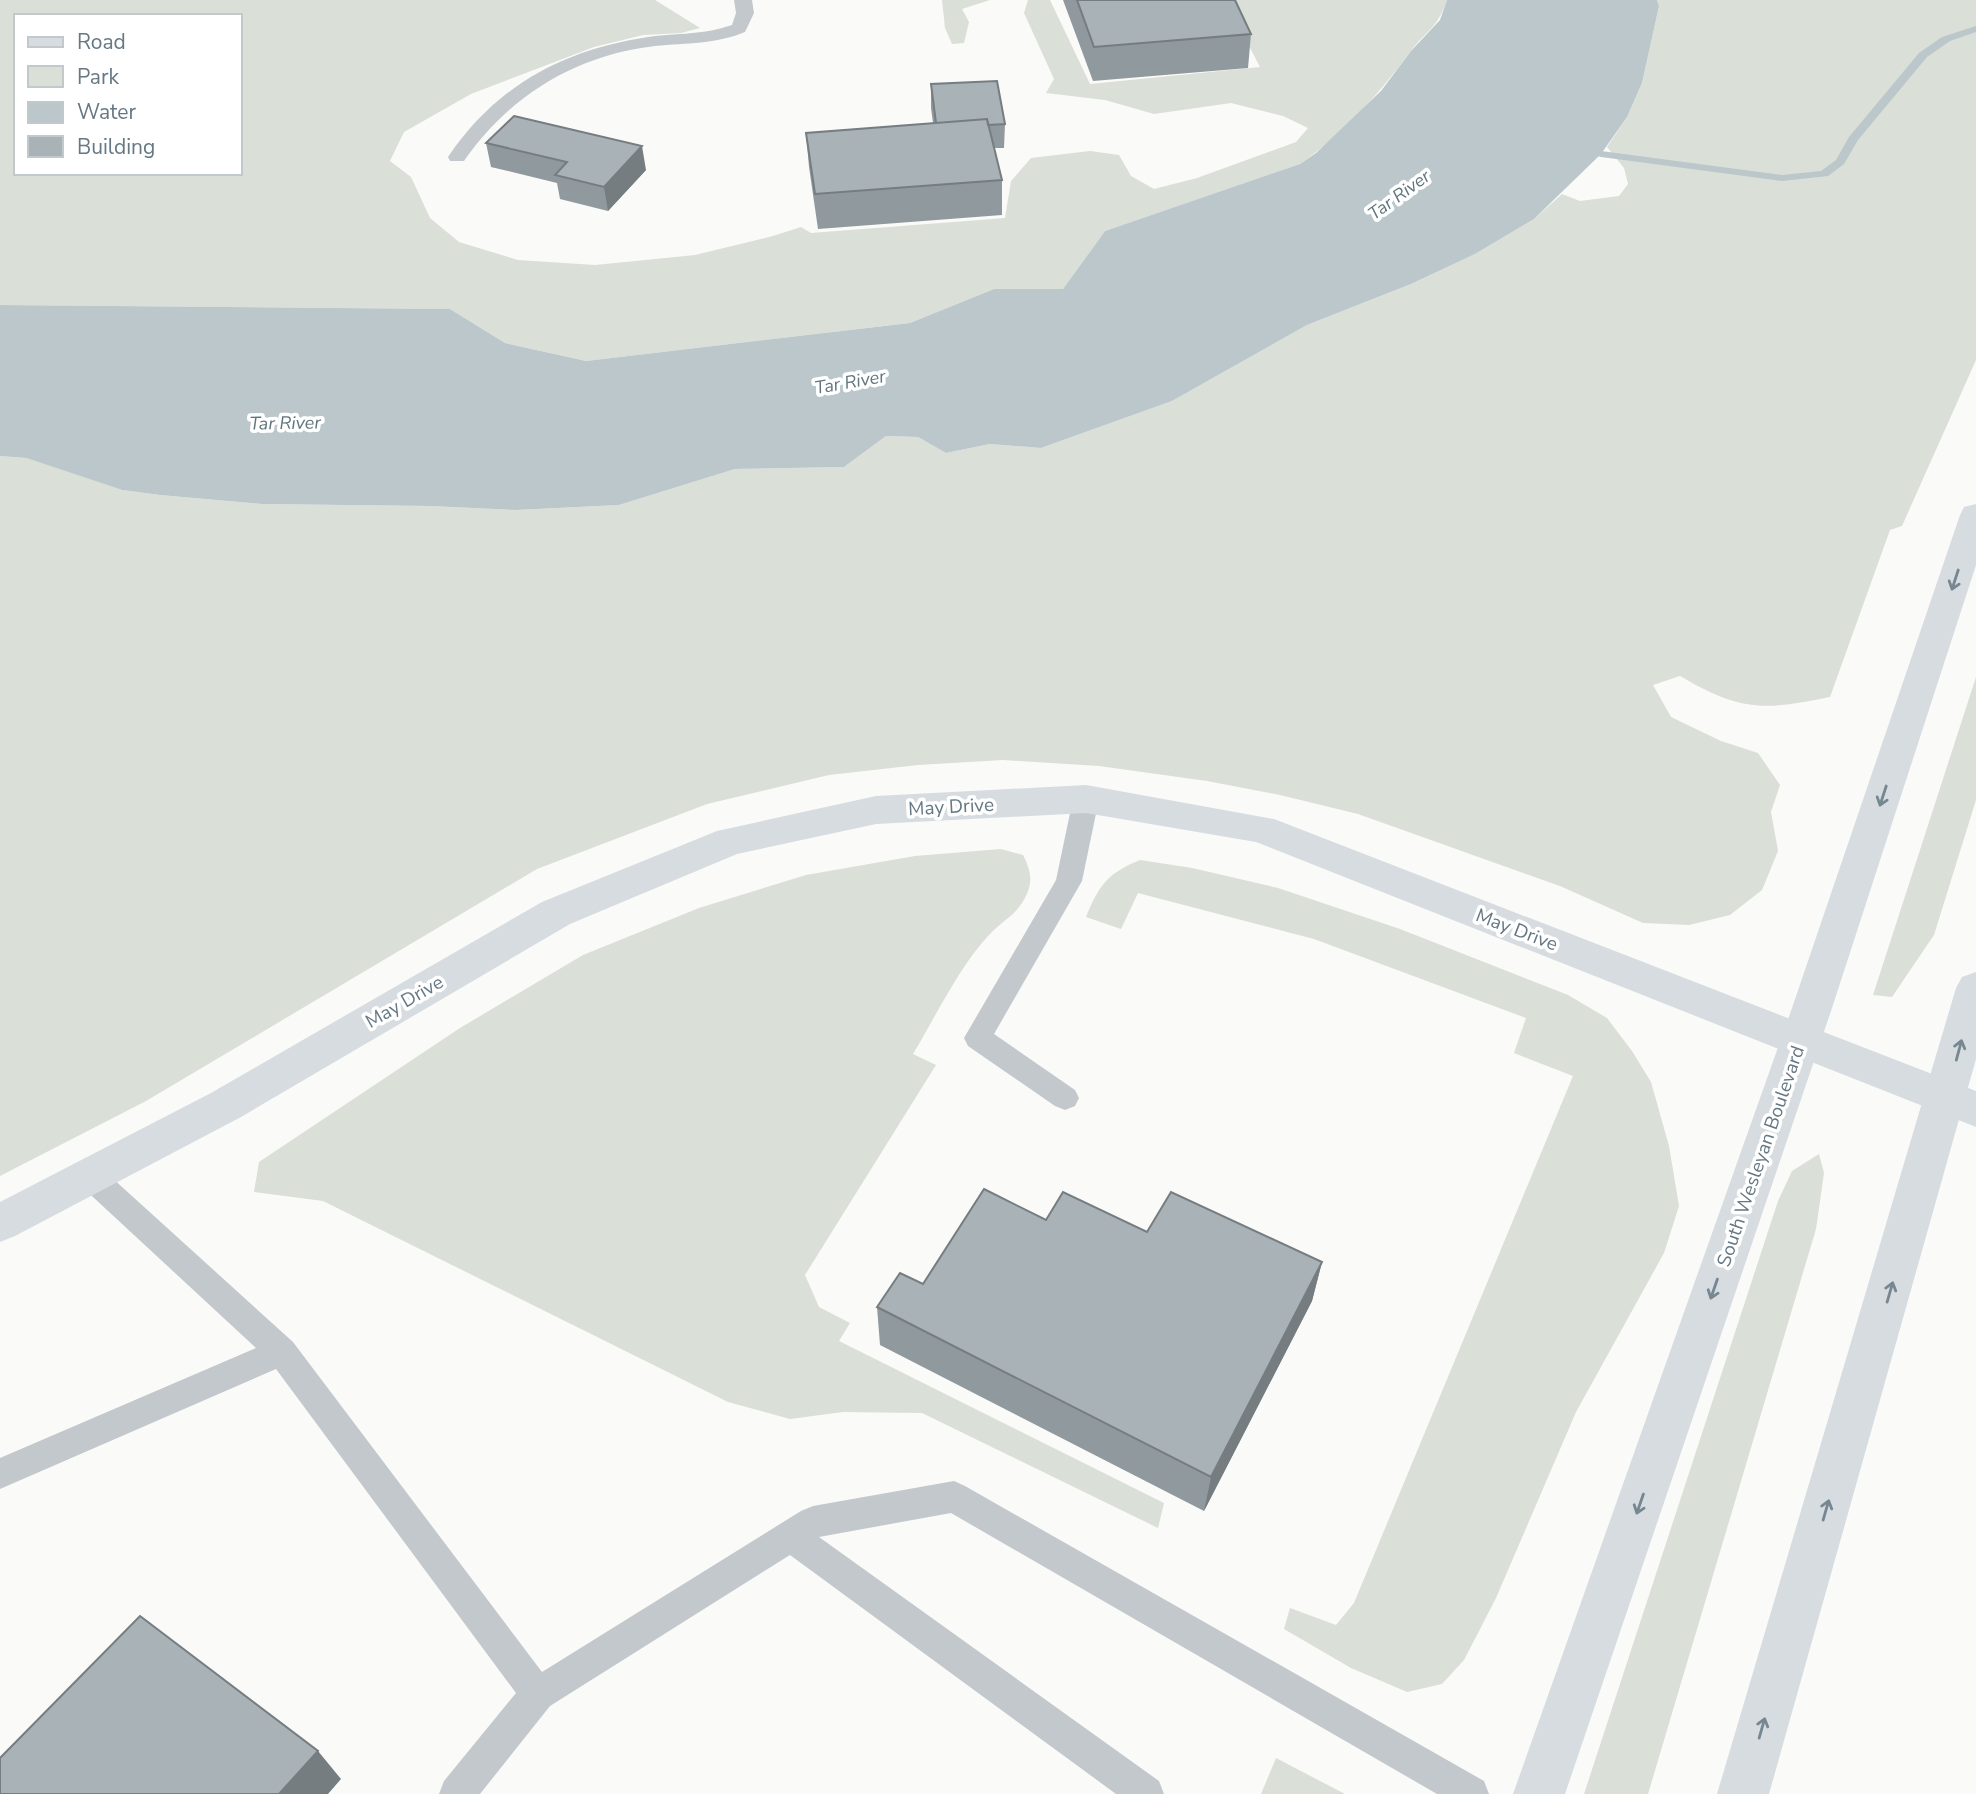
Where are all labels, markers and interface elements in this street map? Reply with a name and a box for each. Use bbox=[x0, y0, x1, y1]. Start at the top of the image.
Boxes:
legend bbox=[14, 14, 242, 175]
text: Road bbox=[77, 28, 126, 56]
text: Park bbox=[77, 63, 119, 91]
text: Water bbox=[77, 98, 136, 126]
text: Building bbox=[77, 133, 155, 161]
water label: Tar River bbox=[1363, 164, 1435, 226]
water label: Tar River bbox=[813, 364, 888, 400]
water label: Tar River bbox=[249, 410, 321, 436]
one-way arrow bbox=[1948, 569, 1960, 591]
one-way arrow bbox=[1876, 785, 1889, 807]
street label: May Drive bbox=[907, 792, 995, 822]
street label: May Drive bbox=[1472, 902, 1561, 957]
street label: May Drive bbox=[361, 969, 448, 1035]
one-way arrow bbox=[1954, 1039, 1967, 1061]
street label: South Wesleyan Boulevard bbox=[1711, 1042, 1811, 1270]
one-way arrow bbox=[1707, 1278, 1719, 1300]
one-way arrow bbox=[1884, 1281, 1897, 1303]
one-way arrow bbox=[1633, 1493, 1645, 1515]
one-way arrow bbox=[1820, 1499, 1833, 1522]
one-way arrow bbox=[1757, 1718, 1770, 1740]

